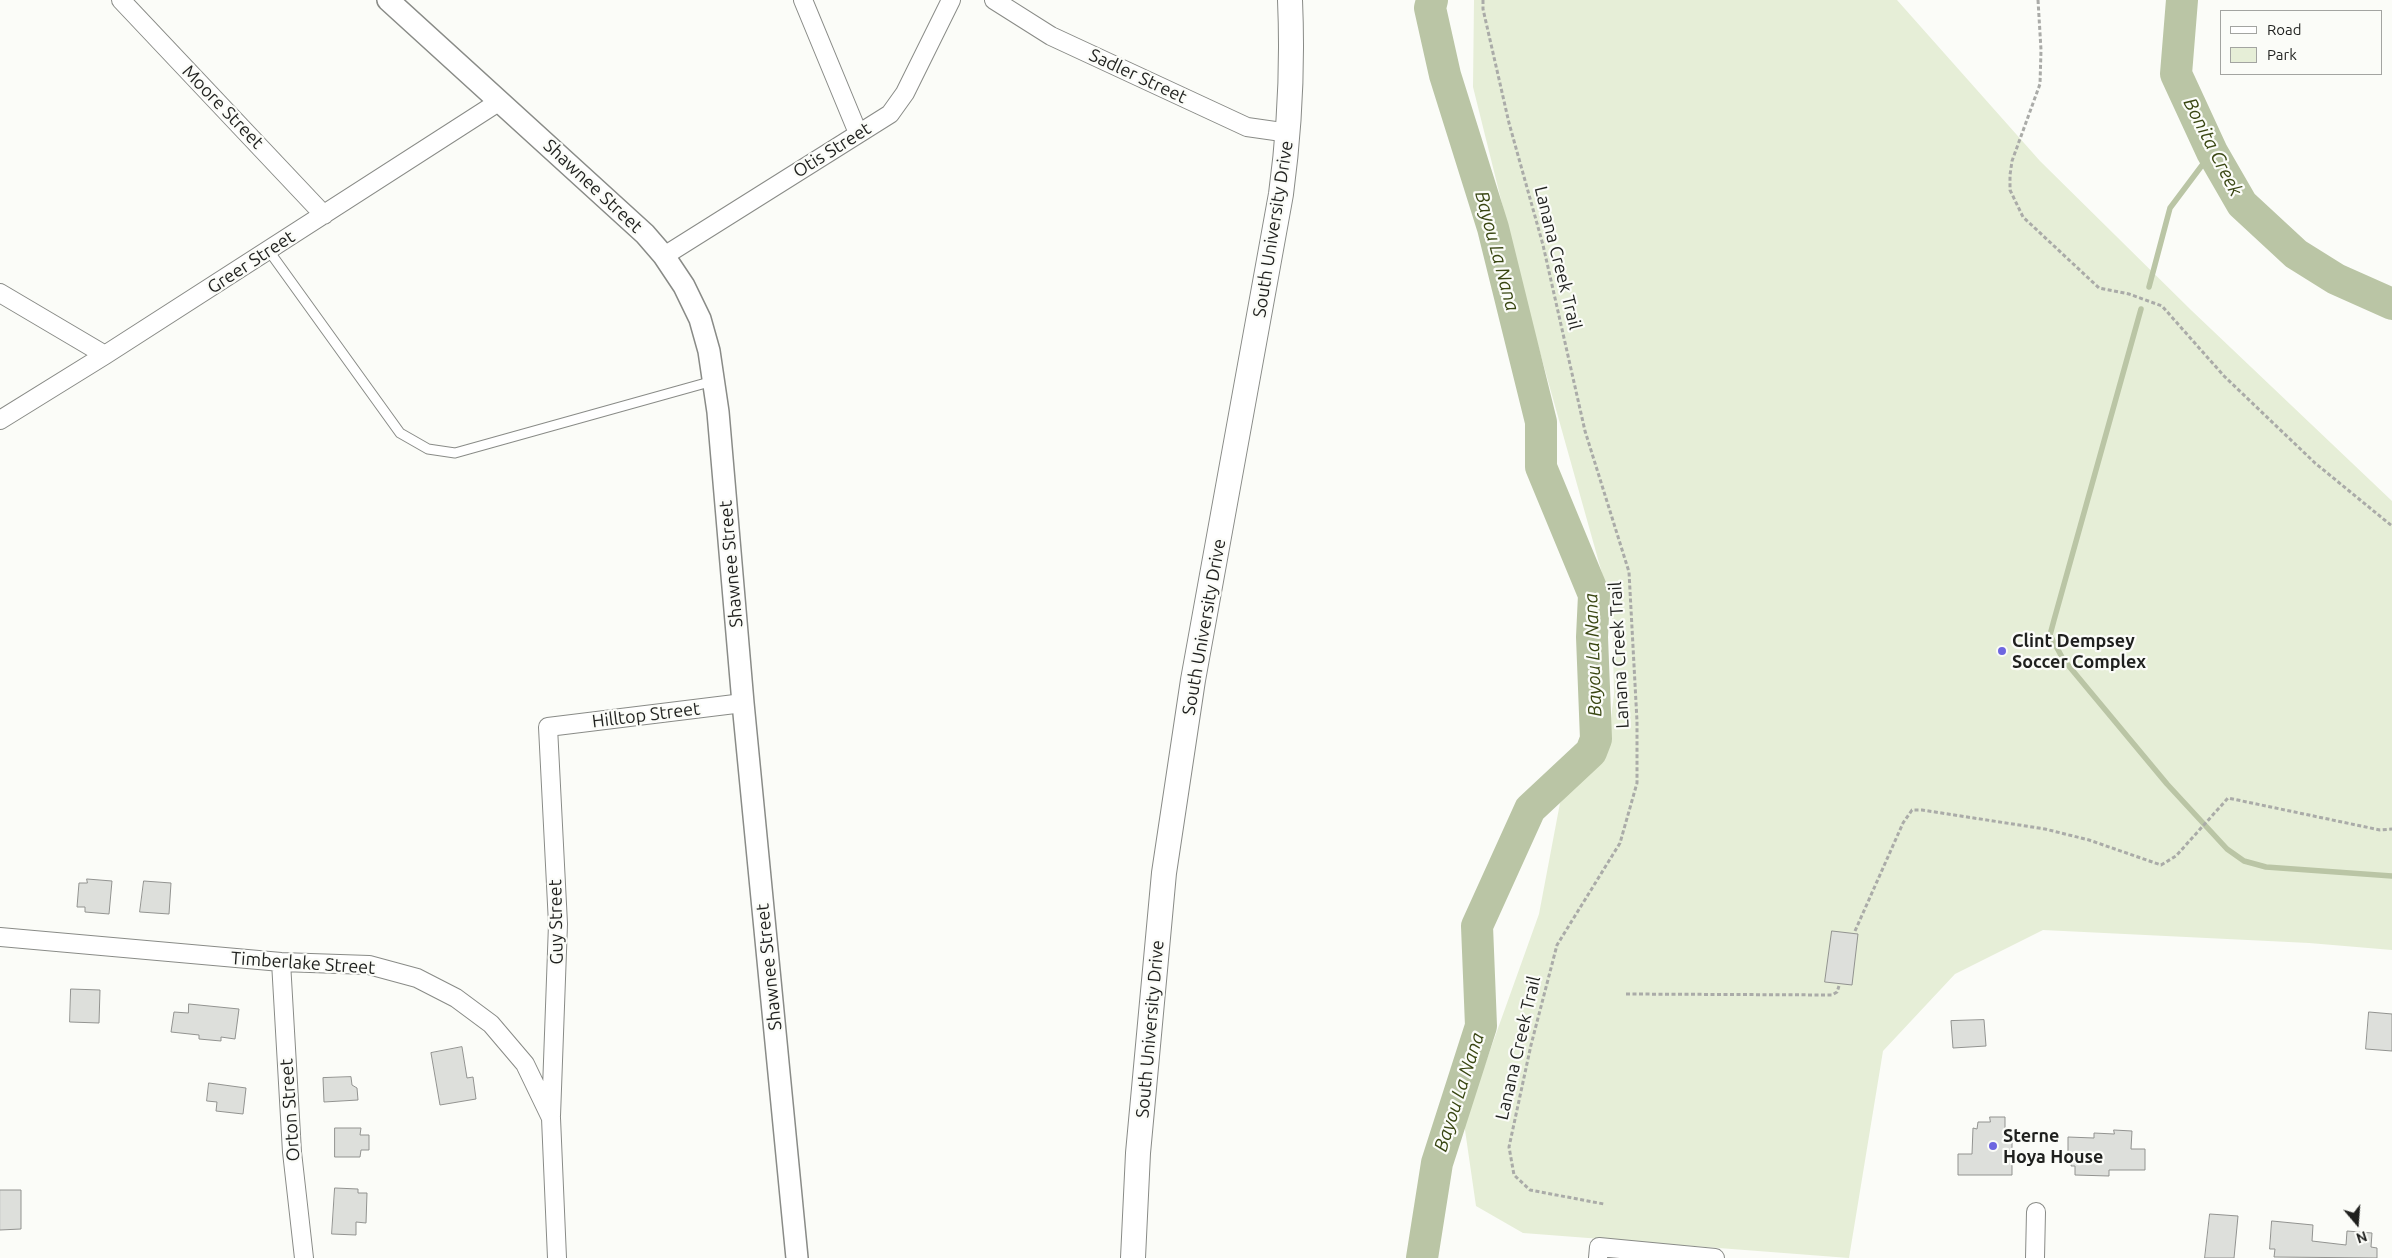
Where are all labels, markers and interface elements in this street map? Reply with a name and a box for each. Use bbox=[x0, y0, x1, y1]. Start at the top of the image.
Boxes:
legend bbox=[2220, 10, 2382, 75]
text: Road bbox=[2267, 21, 2302, 38]
street label: Sadler Street bbox=[1086, 44, 1190, 108]
text: Park bbox=[2267, 46, 2297, 63]
street label: Moore Street bbox=[178, 61, 268, 153]
water label: Bonita Creek bbox=[2178, 94, 2248, 200]
street label: Otis Street bbox=[789, 118, 875, 182]
street label: Shawnee Street bbox=[539, 135, 647, 237]
street label: South University Drive bbox=[1248, 139, 1298, 319]
street label: Lanana Creek Trail bbox=[1530, 184, 1586, 332]
water label: Bayou La Nana bbox=[1470, 188, 1524, 314]
street label: Greer Street bbox=[203, 226, 299, 298]
street label: Shawnee Street bbox=[715, 500, 747, 628]
street label: South University Drive bbox=[1178, 537, 1230, 717]
street label: Lanana Creek Trail bbox=[1604, 581, 1634, 729]
water label: Bayou La Nana bbox=[1579, 593, 1607, 717]
place label: Clint Dempsey Soccer Complex bbox=[2012, 630, 2146, 672]
marker: Clint Dempsey Soccer Complex bbox=[1996, 645, 2008, 657]
street label: Hilltop Street bbox=[591, 698, 701, 732]
street label: Guy Street bbox=[544, 879, 568, 965]
street label: Shawnee Street bbox=[752, 903, 786, 1031]
street label: South University Drive bbox=[1131, 939, 1169, 1119]
street label: Timberlake Street bbox=[230, 947, 376, 979]
street label: Lanana Creek Trail bbox=[1491, 974, 1545, 1122]
water label: Bayou La Nana bbox=[1429, 1030, 1489, 1154]
street label: Orton Street bbox=[276, 1058, 304, 1162]
place label: Sterne Hoya House bbox=[2003, 1125, 2103, 1168]
marker: Sterne Hoya House bbox=[1987, 1140, 1999, 1152]
north arrow bbox=[2332, 1198, 2382, 1248]
text: N bbox=[2354, 1228, 2369, 1246]

